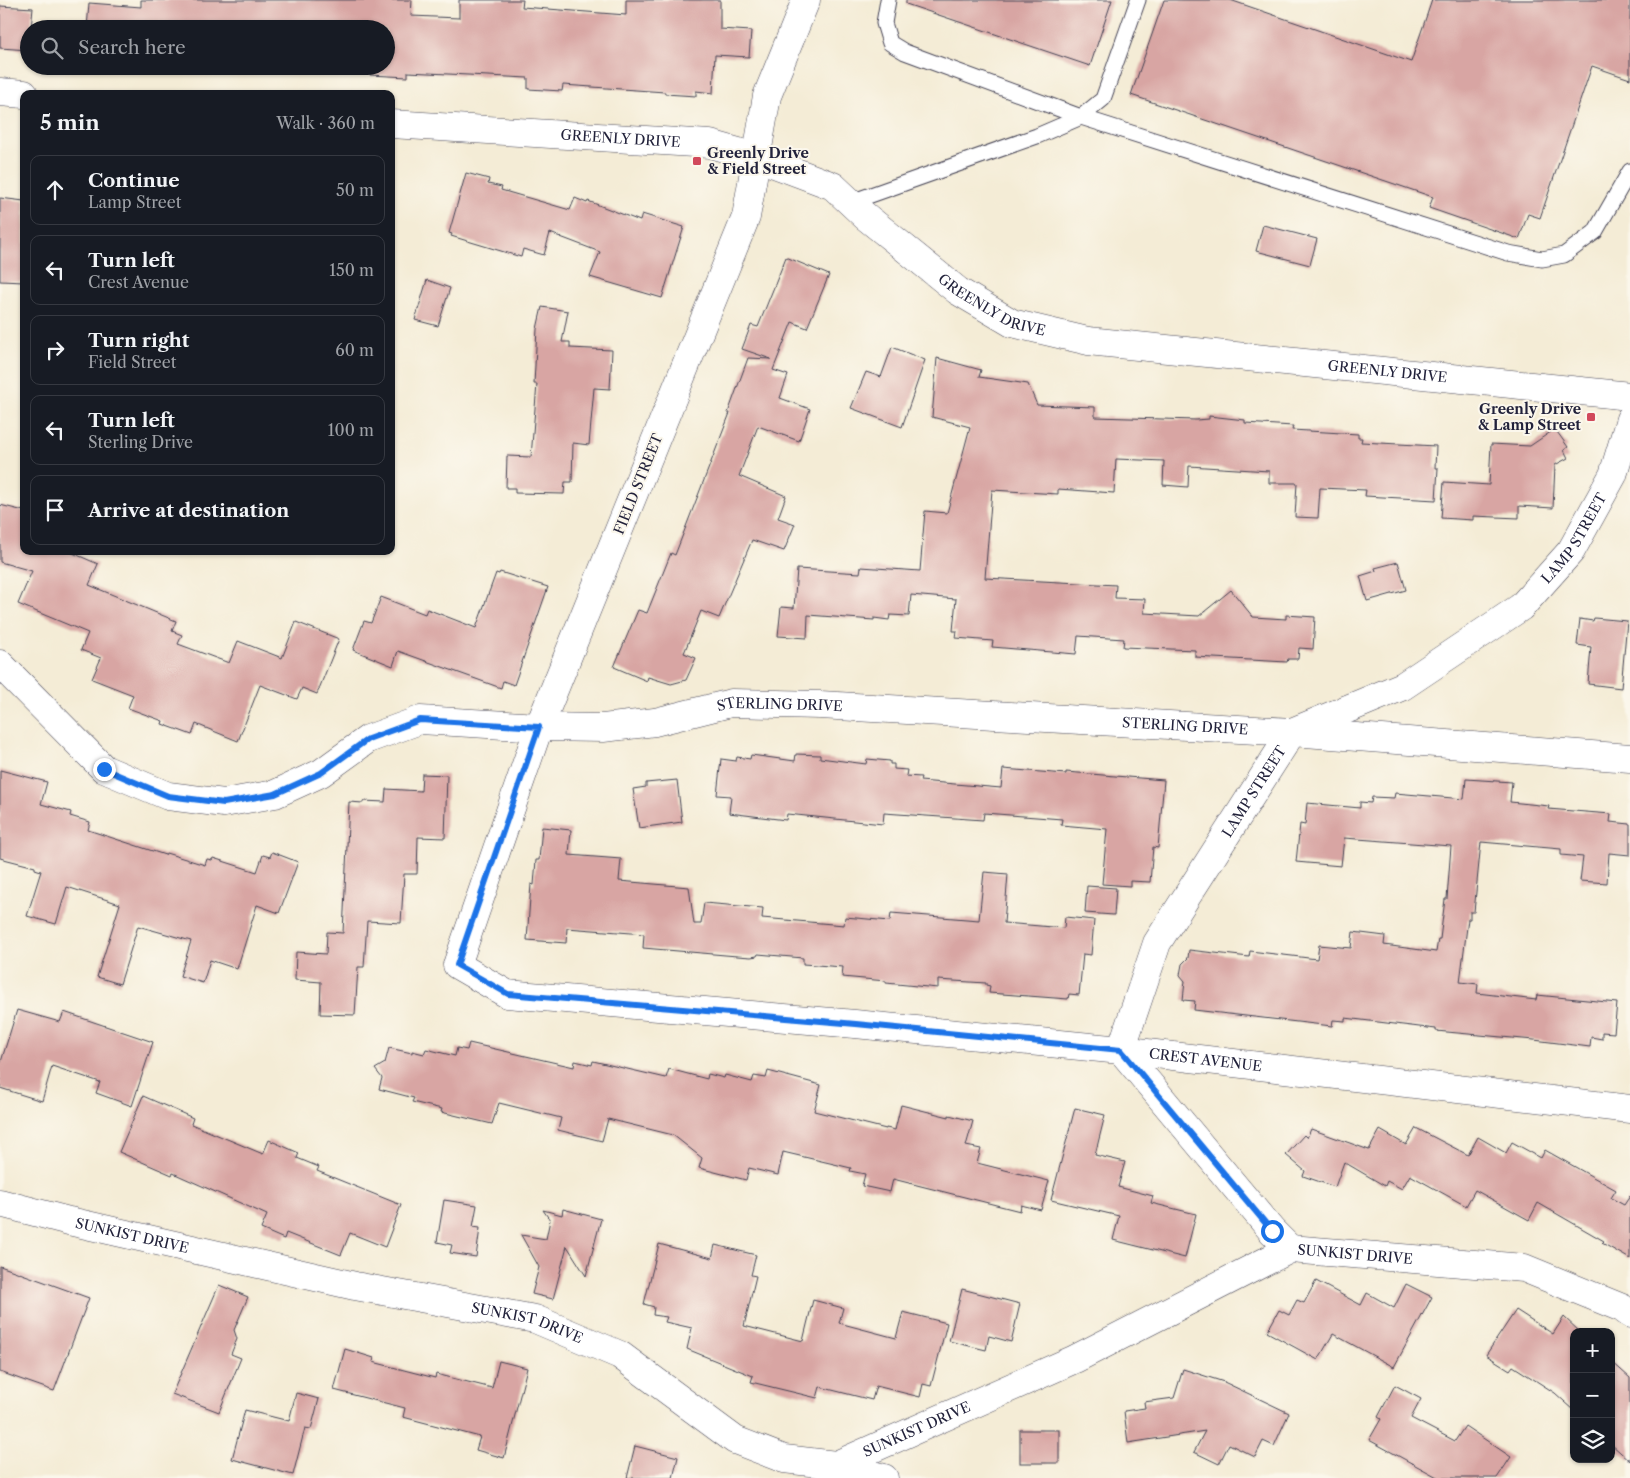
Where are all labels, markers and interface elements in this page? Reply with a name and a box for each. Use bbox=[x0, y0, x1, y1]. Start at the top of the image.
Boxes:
search box bbox=[20, 20, 395, 75]
icon: search bbox=[38, 34, 66, 62]
text: Search here bbox=[78, 36, 186, 59]
text: 5 min bbox=[40, 110, 100, 135]
text: Walk · 360 m bbox=[276, 113, 375, 133]
street label: GREENLY DRIVE bbox=[560, 126, 681, 151]
place label: Greenly Drive & Field Street bbox=[707, 144, 809, 178]
marker: Greenly Drive & Field Street bbox=[691, 155, 703, 167]
text: Continue bbox=[88, 169, 180, 192]
icon: ahead bbox=[41, 176, 69, 204]
text: 50 m bbox=[336, 180, 374, 200]
text: Lamp Street bbox=[88, 192, 181, 212]
text: Turn left bbox=[88, 249, 175, 272]
icon: left bbox=[41, 256, 69, 284]
text: 150 m bbox=[329, 260, 374, 280]
street label: GREENLY DRIVE bbox=[934, 270, 1047, 340]
text: Crest Avenue bbox=[88, 272, 189, 292]
text: Turn right bbox=[88, 329, 189, 352]
icon: right bbox=[41, 336, 69, 364]
text: 60 m bbox=[335, 340, 374, 360]
text: Field Street bbox=[88, 352, 176, 372]
street label: GREENLY DRIVE bbox=[1327, 356, 1448, 386]
place label: Greenly Drive & Lamp Street bbox=[1478, 400, 1581, 434]
text: Turn left bbox=[88, 409, 175, 432]
marker: Greenly Drive & Lamp Street bbox=[1585, 411, 1597, 423]
icon: left bbox=[41, 416, 69, 444]
text: 100 m bbox=[328, 420, 374, 440]
street label: FIELD STREET bbox=[610, 430, 667, 537]
text: Sterling Drive bbox=[88, 432, 193, 452]
street label: LAMP STREET bbox=[1537, 489, 1610, 587]
icon: arrive bbox=[41, 496, 69, 524]
text: Arrive at destination bbox=[88, 499, 289, 522]
street label: STERLING DRIVE bbox=[715, 693, 843, 715]
street label: STERLING DRIVE bbox=[1122, 713, 1249, 738]
street label: LAMP STREET bbox=[1218, 742, 1290, 841]
route end bbox=[93, 758, 116, 781]
street label: CREST AVENUE bbox=[1148, 1044, 1263, 1075]
street label: SUNKIST DRIVE bbox=[74, 1214, 190, 1257]
route start bbox=[1261, 1220, 1284, 1243]
street label: SUNKIST DRIVE bbox=[1297, 1241, 1413, 1268]
street label: SUNKIST DRIVE bbox=[470, 1299, 586, 1347]
map controls bbox=[1570, 1328, 1615, 1463]
button: + bbox=[1570, 1328, 1615, 1373]
button: − bbox=[1570, 1373, 1615, 1418]
street label: SUNKIST DRIVE bbox=[860, 1398, 973, 1461]
button: layers bbox=[1570, 1418, 1615, 1463]

